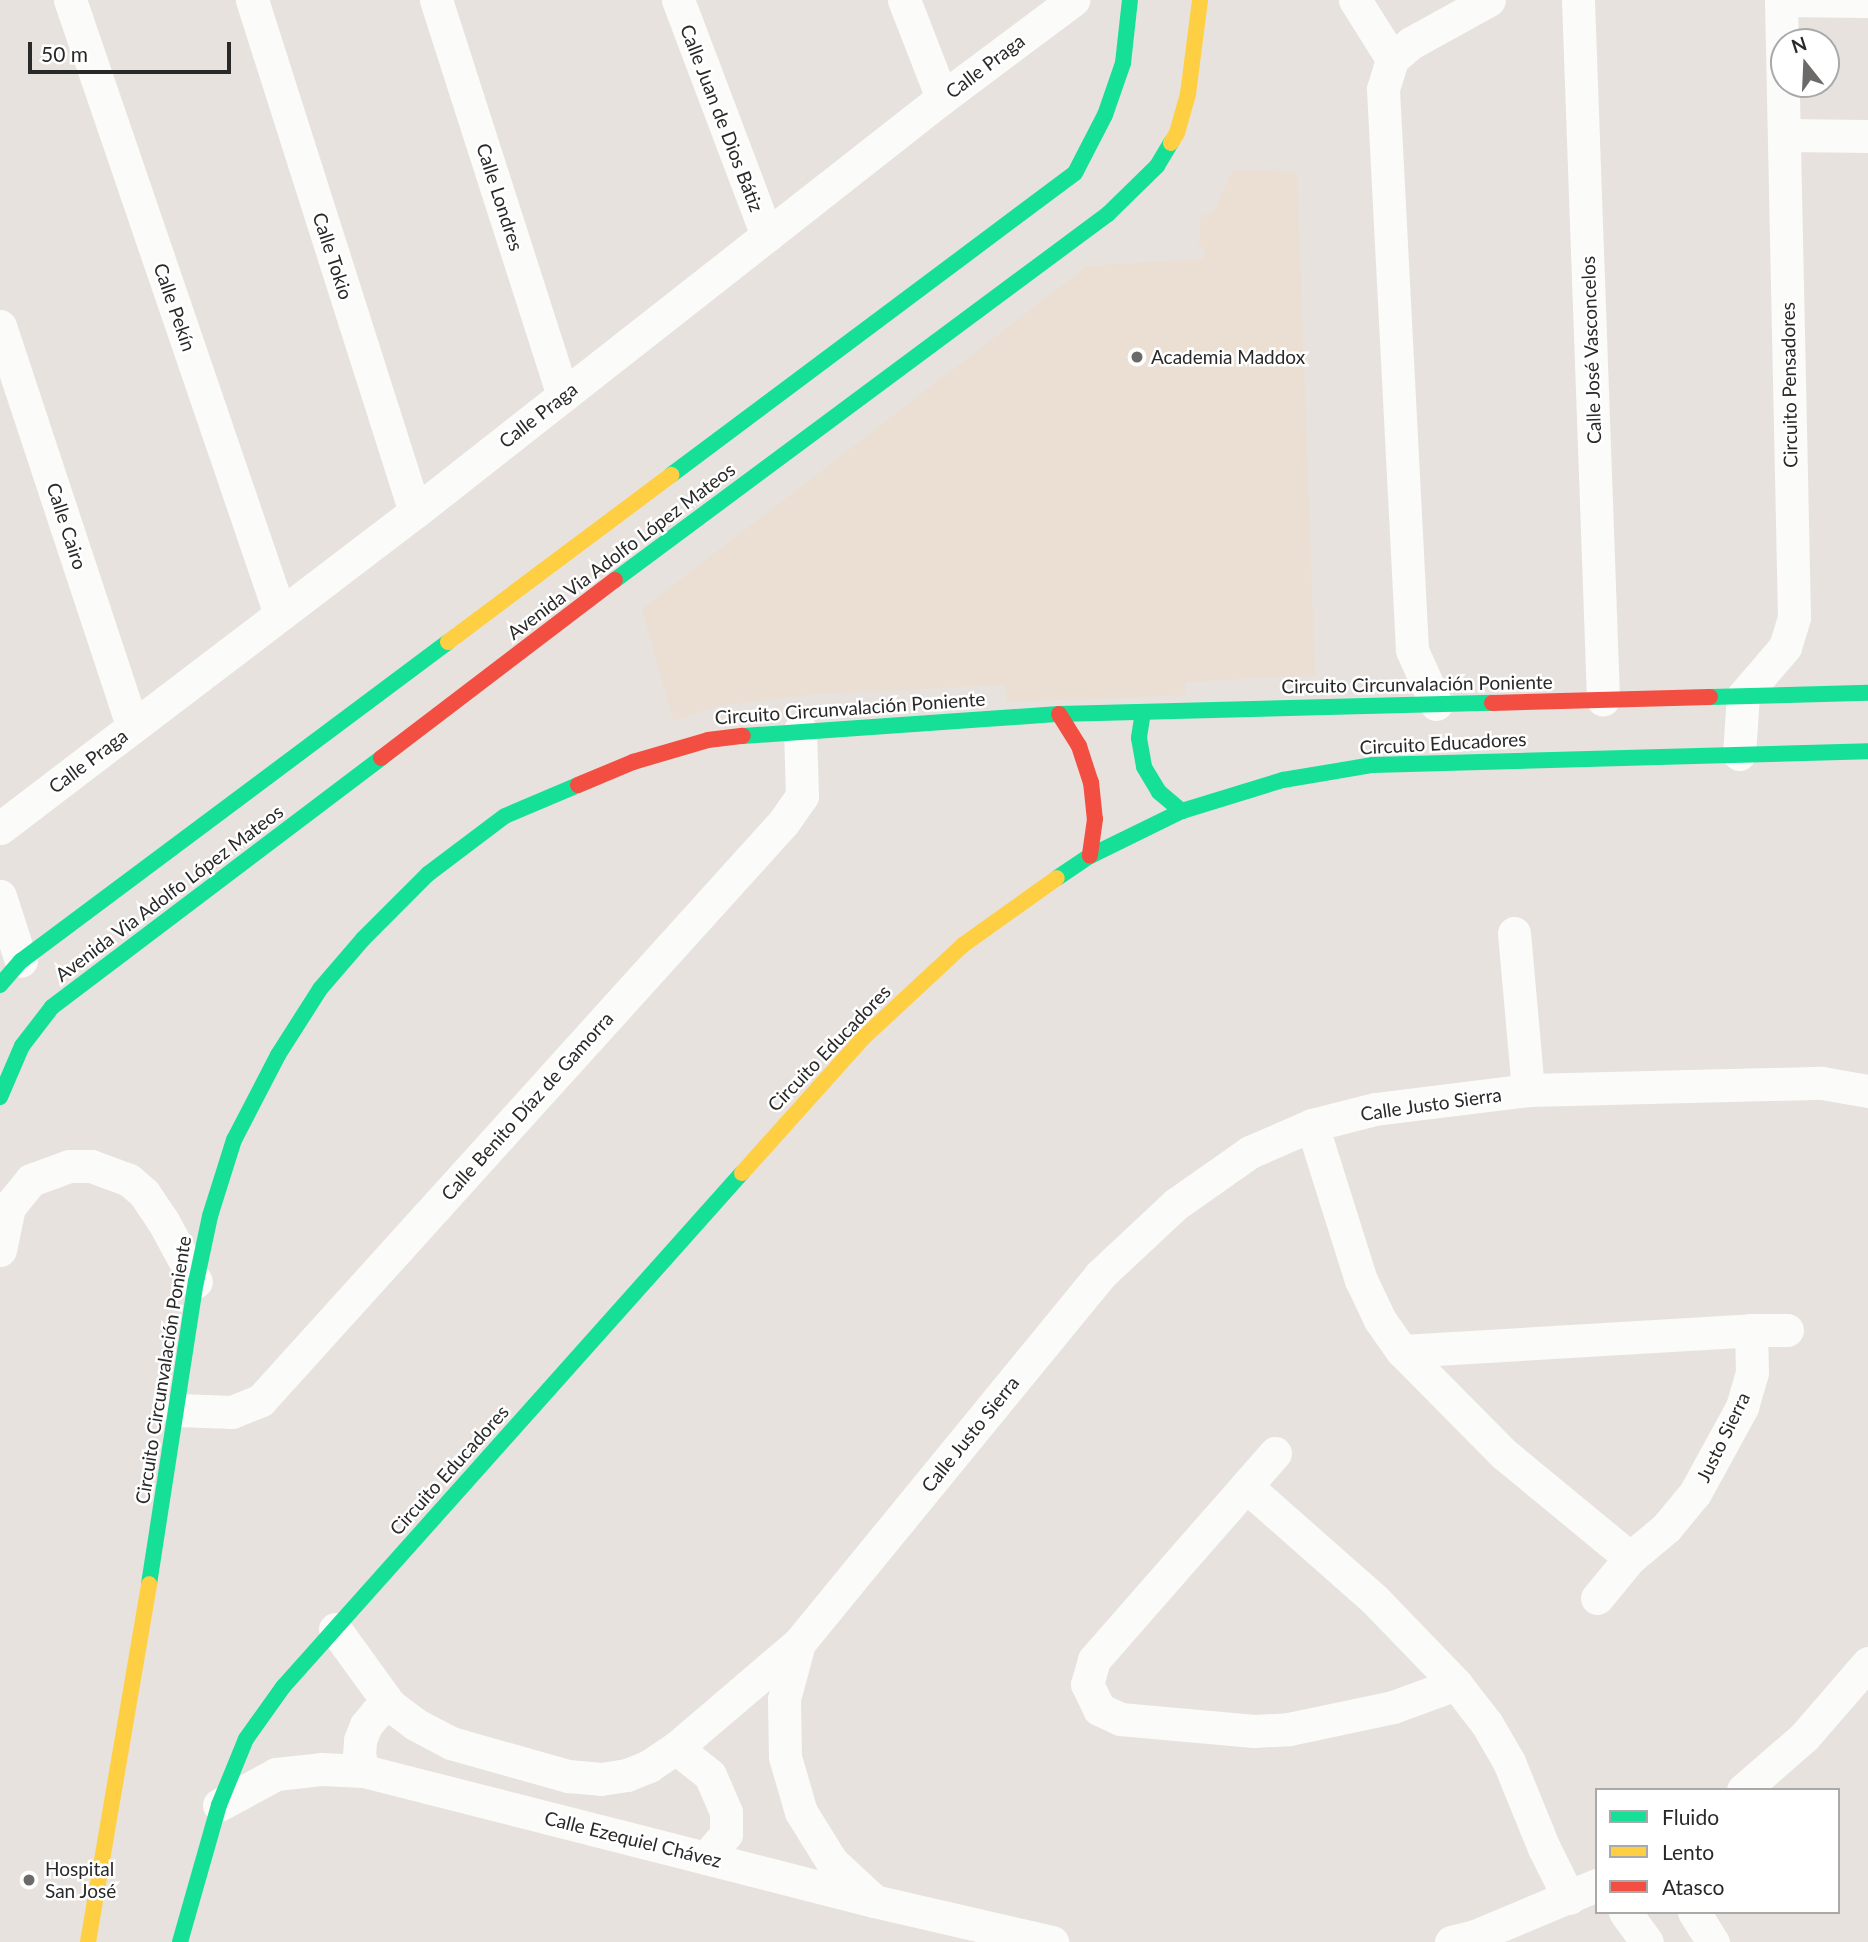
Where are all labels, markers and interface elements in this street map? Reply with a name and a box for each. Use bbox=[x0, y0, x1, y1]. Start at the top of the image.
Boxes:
street label: Calle Juan de Dios Bátiz bbox=[676, 21, 768, 215]
scale bar bbox=[32, 28, 234, 72]
north arrow bbox=[1770, 28, 1840, 98]
street label: Calle Praga bbox=[941, 29, 1029, 103]
text: N bbox=[1788, 31, 1809, 58]
text: 50 m bbox=[41, 41, 88, 66]
street label: Calle Londres bbox=[472, 140, 528, 254]
street label: Calle Tokio bbox=[308, 209, 358, 303]
street label: Calle José Vasconcelos bbox=[1576, 255, 1606, 445]
street label: Calle Pekín bbox=[149, 260, 201, 354]
street label: Circuito Pensadores bbox=[1776, 302, 1802, 468]
place label: Academia Maddox bbox=[1151, 346, 1305, 368]
marker: Academia Maddox bbox=[1129, 349, 1145, 365]
street label: Calle Praga bbox=[494, 377, 582, 453]
street label: Avenida Via Adolfo López Mateos bbox=[502, 457, 740, 645]
street label: Calle Cairo bbox=[42, 480, 92, 572]
street label: Circuito Circunvalación Poniente bbox=[1281, 670, 1553, 698]
street label: Circuito Circunvalación Poniente bbox=[714, 687, 986, 729]
street label: Calle Praga bbox=[44, 724, 132, 798]
street label: Circuito Educadores bbox=[1359, 727, 1527, 759]
street label: Avenida Via Adolfo López Mateos bbox=[50, 799, 288, 987]
street label: Circuito Educadores bbox=[763, 980, 895, 1116]
street label: Calle Benito Díaz de Gamorra bbox=[436, 1007, 618, 1205]
street label: Calle Justo Sierra bbox=[1359, 1083, 1503, 1125]
street label: Circuito Circunvalación Poniente bbox=[131, 1234, 195, 1506]
street label: Calle Justo Sierra bbox=[916, 1371, 1024, 1497]
street label: Justo Sierra bbox=[1692, 1388, 1754, 1486]
street label: Circuito Educadores bbox=[385, 1400, 513, 1540]
legend bbox=[1595, 1788, 1840, 1914]
text: Fluido bbox=[1662, 1804, 1719, 1829]
street label: Calle Ezequiel Chávez bbox=[542, 1806, 724, 1872]
text: Lento bbox=[1662, 1839, 1714, 1864]
place label: Hospital San José bbox=[45, 1858, 117, 1902]
marker: Hospital San José bbox=[19, 1870, 39, 1890]
text: Atasco bbox=[1662, 1874, 1724, 1899]

